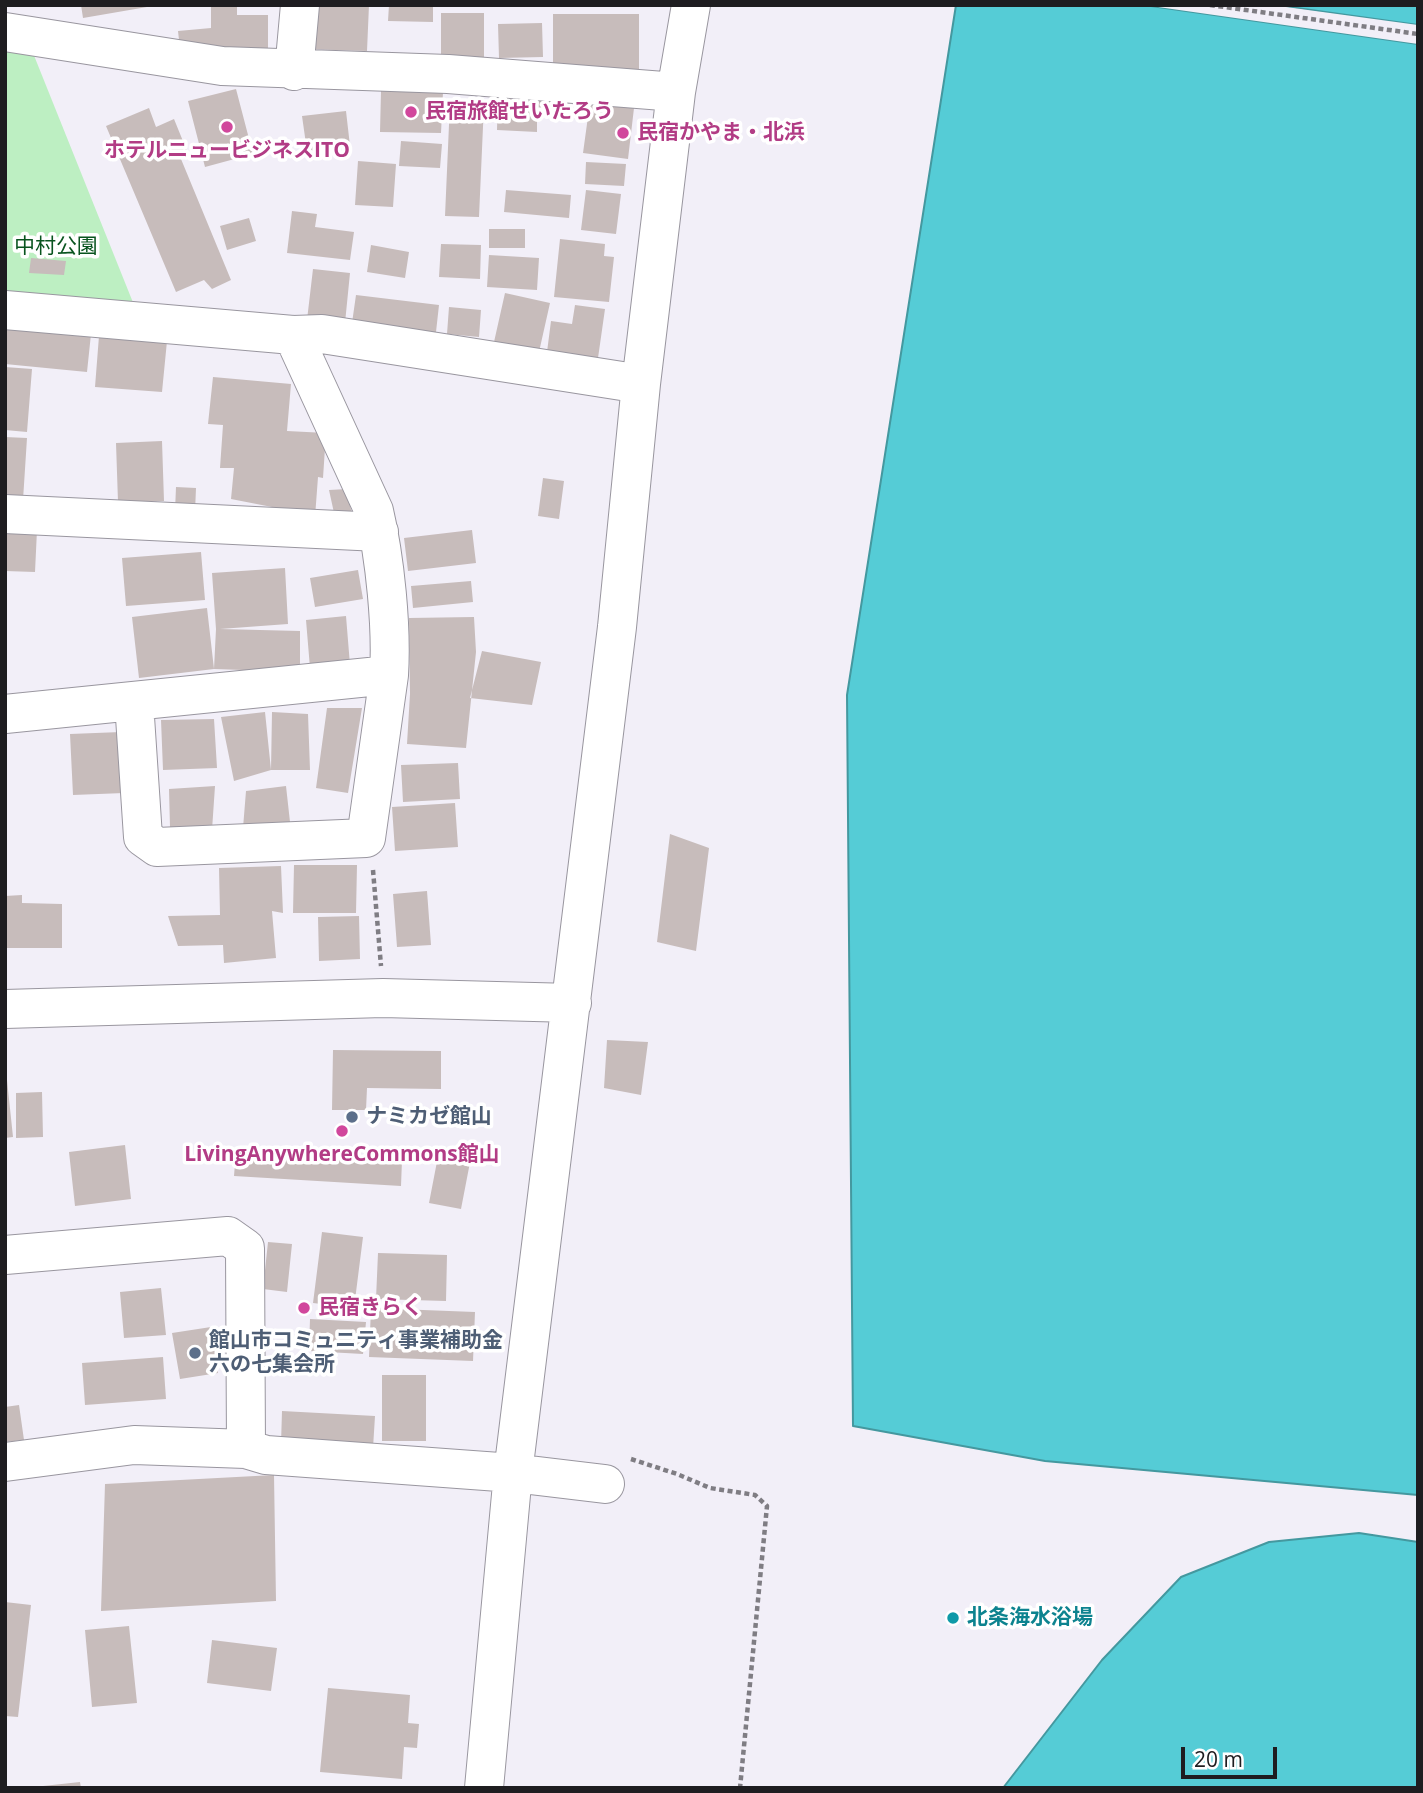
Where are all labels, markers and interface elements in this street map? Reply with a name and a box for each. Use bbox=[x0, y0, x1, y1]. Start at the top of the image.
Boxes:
place label: 民宿旅館せいたろう bbox=[425, 99, 614, 125]
marker: 民宿旅館せいたろう bbox=[403, 104, 419, 120]
marker: ホテルニュービジネスITO bbox=[219, 119, 235, 135]
place label: 民宿かやま・北浜 bbox=[637, 120, 805, 146]
marker: 民宿かやま・北浜 bbox=[615, 125, 631, 141]
place label: ホテルニュービジネスITO bbox=[104, 138, 350, 164]
park label: 中村公園 bbox=[14, 234, 98, 260]
place label: ナミカゼ館山 bbox=[366, 1104, 492, 1130]
marker: ナミカゼ館山 bbox=[344, 1109, 360, 1125]
marker: LivingAnywhereCommons館山 bbox=[334, 1123, 350, 1139]
place label: LivingAnywhereCommons館山 bbox=[184, 1142, 500, 1168]
place label: 民宿きらく bbox=[318, 1295, 423, 1321]
marker: 民宿きらく bbox=[296, 1300, 312, 1316]
place label: 館山市コミュニティ事業補助金 六の七集会所 bbox=[209, 1328, 503, 1378]
marker: 館山市コミュニティ事業補助金 六の七集会所 bbox=[187, 1345, 203, 1361]
place label: 北条海水浴場 bbox=[967, 1605, 1093, 1631]
marker: 北条海水浴場 bbox=[945, 1610, 961, 1626]
scale bar bbox=[1185, 1734, 1281, 1778]
text: 20 m bbox=[1194, 1745, 1243, 1773]

